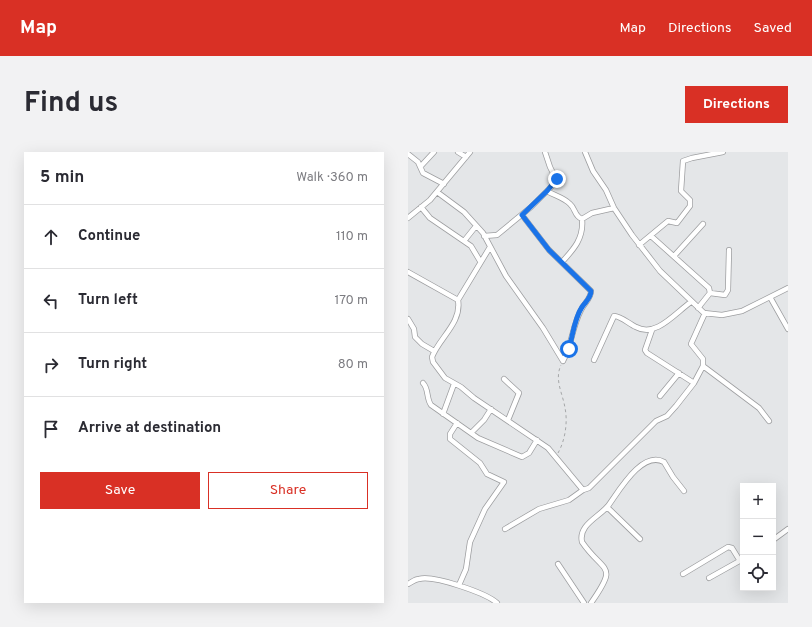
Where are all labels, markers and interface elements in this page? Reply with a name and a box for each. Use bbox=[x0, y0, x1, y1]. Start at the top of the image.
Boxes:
text: Map bbox=[20, 16, 57, 40]
text: Map bbox=[620, 20, 646, 37]
text: Directions bbox=[668, 20, 732, 37]
text: Saved bbox=[754, 20, 792, 37]
text: Find us bbox=[24, 86, 118, 122]
button: Directions bbox=[685, 86, 788, 123]
text: 5 min bbox=[40, 167, 84, 189]
text: Walk · 360 m bbox=[296, 170, 368, 186]
route end bbox=[548, 170, 566, 188]
icon: ahead bbox=[40, 226, 62, 248]
text: Continue bbox=[78, 227, 140, 246]
text: 110 m bbox=[336, 229, 368, 245]
icon: left bbox=[40, 290, 62, 312]
text: Turn left bbox=[78, 291, 138, 310]
text: 170 m bbox=[334, 293, 368, 309]
route start bbox=[560, 340, 578, 358]
icon: right bbox=[40, 354, 62, 376]
text: Turn right bbox=[78, 355, 147, 374]
text: 80 m bbox=[338, 357, 368, 373]
icon: arrive bbox=[40, 418, 62, 440]
text: Arrive at destination bbox=[78, 419, 221, 438]
button: Save bbox=[40, 472, 200, 509]
button: Share bbox=[208, 472, 368, 509]
map controls bbox=[740, 483, 776, 591]
button: + bbox=[740, 483, 776, 519]
button: − bbox=[740, 519, 776, 555]
button: locate bbox=[740, 555, 776, 591]

